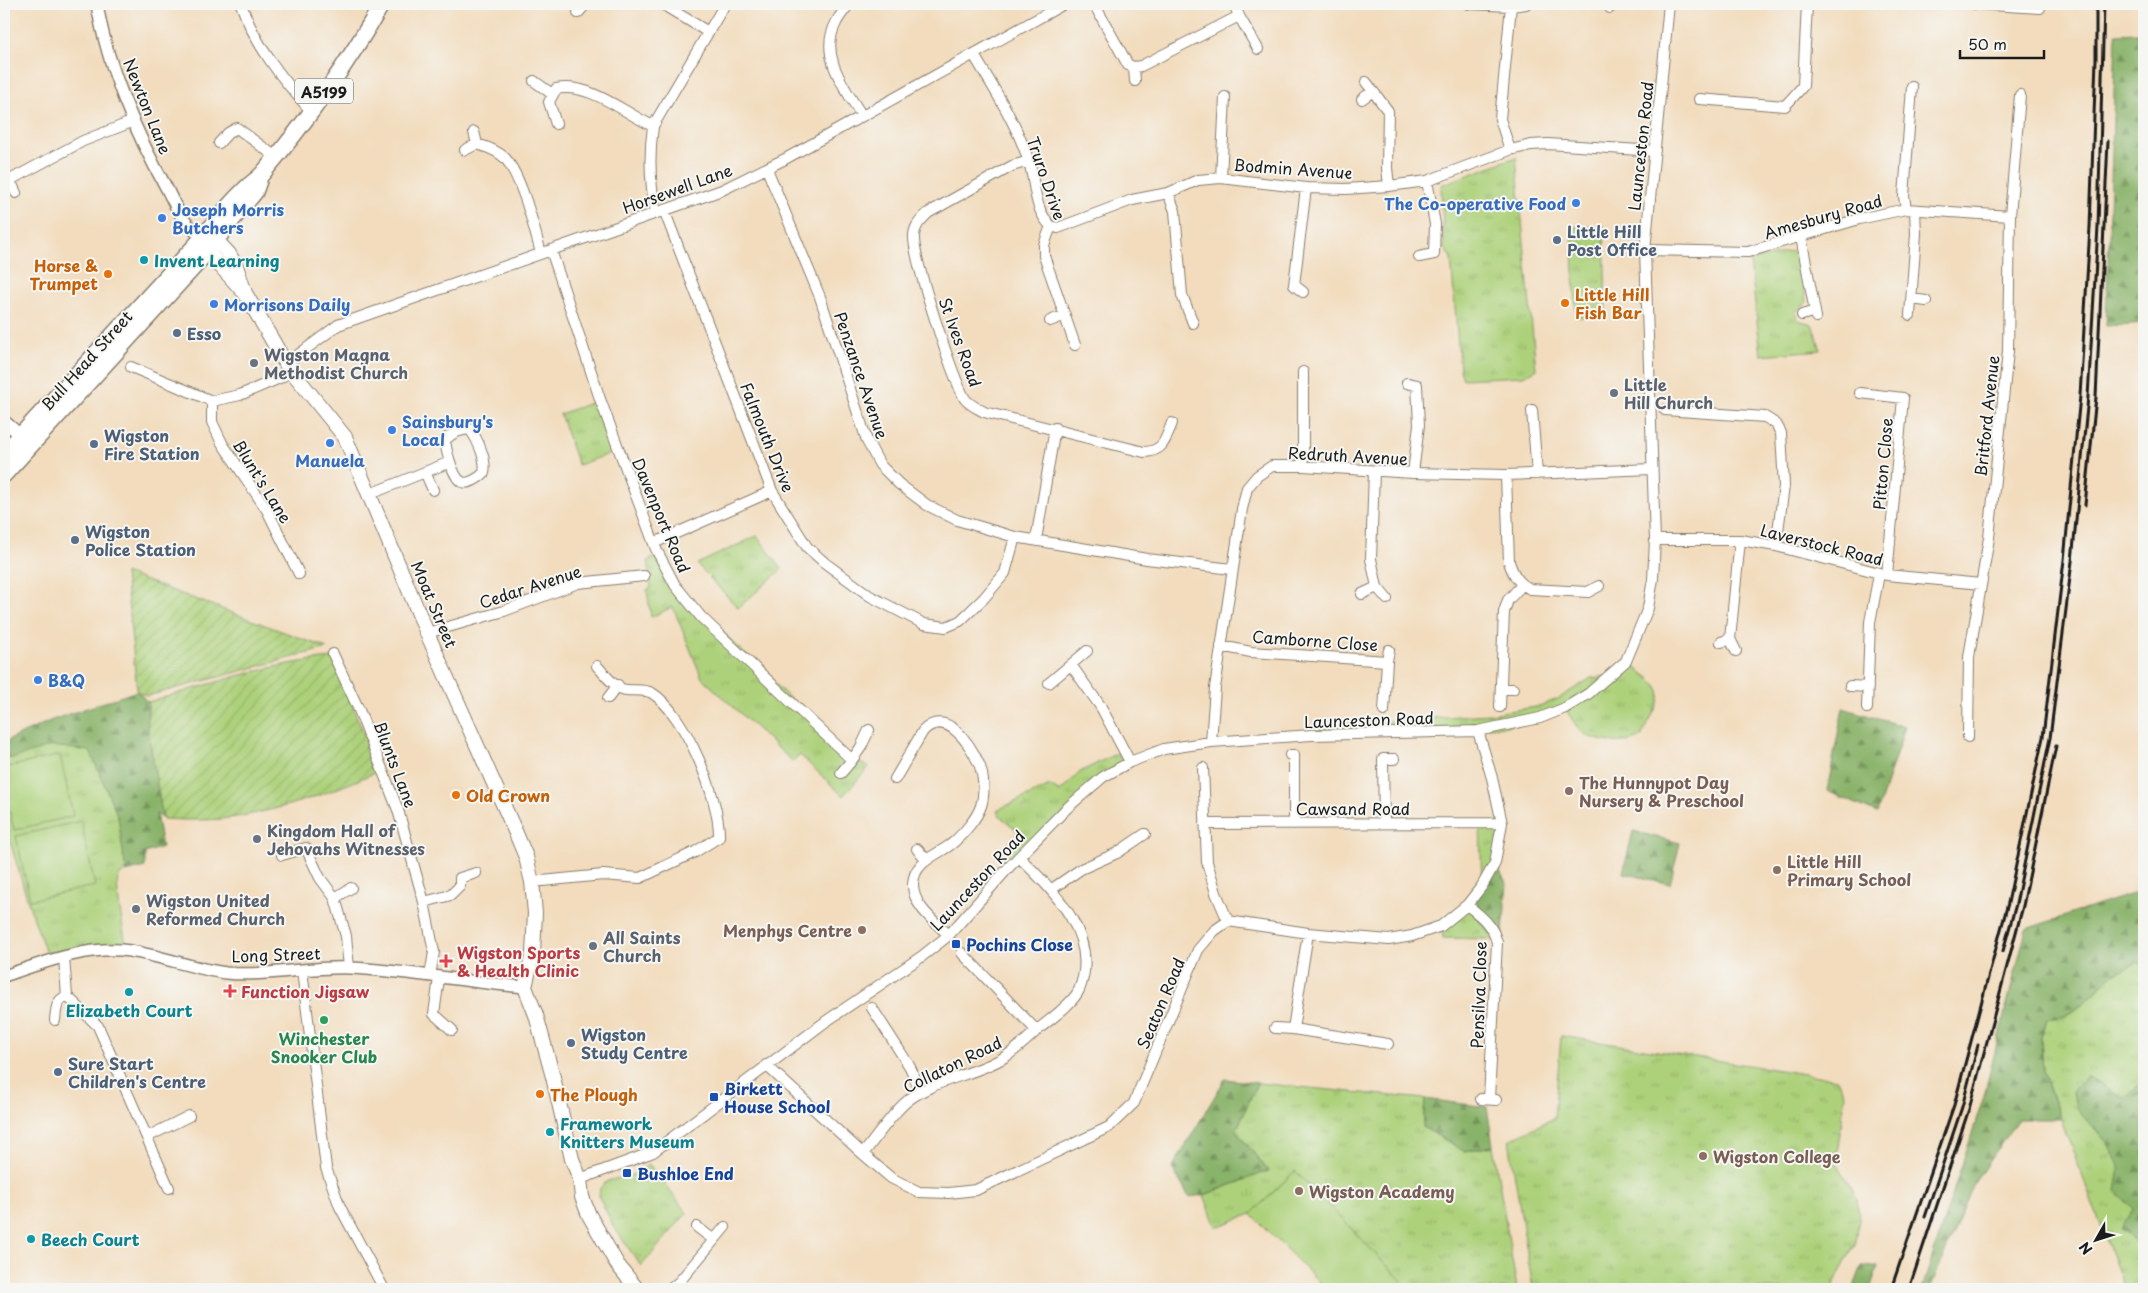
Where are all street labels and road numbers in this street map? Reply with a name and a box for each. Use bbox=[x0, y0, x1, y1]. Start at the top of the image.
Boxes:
street label: Newton Lane bbox=[118, 54, 178, 158]
road number: A5199 bbox=[295, 78, 353, 104]
street label: Launceston Road bbox=[1621, 80, 1659, 212]
street label: Truro Drive bbox=[1022, 133, 1072, 223]
street label: Bodmin Avenue bbox=[1233, 152, 1353, 184]
street label: Horsewell Lane bbox=[619, 157, 735, 219]
street label: Amesbury Road bbox=[1761, 188, 1885, 244]
street label: St Ives Road bbox=[934, 294, 988, 390]
street label: Bull Head Street bbox=[35, 304, 138, 415]
street label: Penzance Avenue bbox=[829, 308, 895, 442]
street label: Britford Avenue bbox=[1968, 354, 2004, 478]
street label: Falmouth Drive bbox=[735, 378, 801, 496]
street label: Pitton Close bbox=[1866, 417, 1898, 511]
street label: Blunt's Lane bbox=[228, 434, 298, 528]
street label: Redruth Avenue bbox=[1288, 440, 1409, 470]
street label: Davenport Road bbox=[627, 454, 697, 576]
street label: Laverstock Road bbox=[1758, 517, 1886, 571]
street label: Moat Street bbox=[406, 557, 464, 652]
street label: Cedar Avenue bbox=[476, 558, 584, 614]
street label: Camborne Close bbox=[1251, 624, 1379, 656]
street label: Launceston Road bbox=[1304, 705, 1434, 733]
street label: Blunts Lane bbox=[368, 717, 424, 811]
street label: Cawsand Road bbox=[1296, 796, 1410, 820]
street label: Launceston Road bbox=[924, 824, 1030, 936]
street label: Long Street bbox=[231, 940, 321, 968]
street label: Pensilva Close bbox=[1464, 941, 1492, 1049]
street label: Seaton Road bbox=[1130, 954, 1190, 1052]
street label: Collaton Road bbox=[898, 1030, 1006, 1098]

